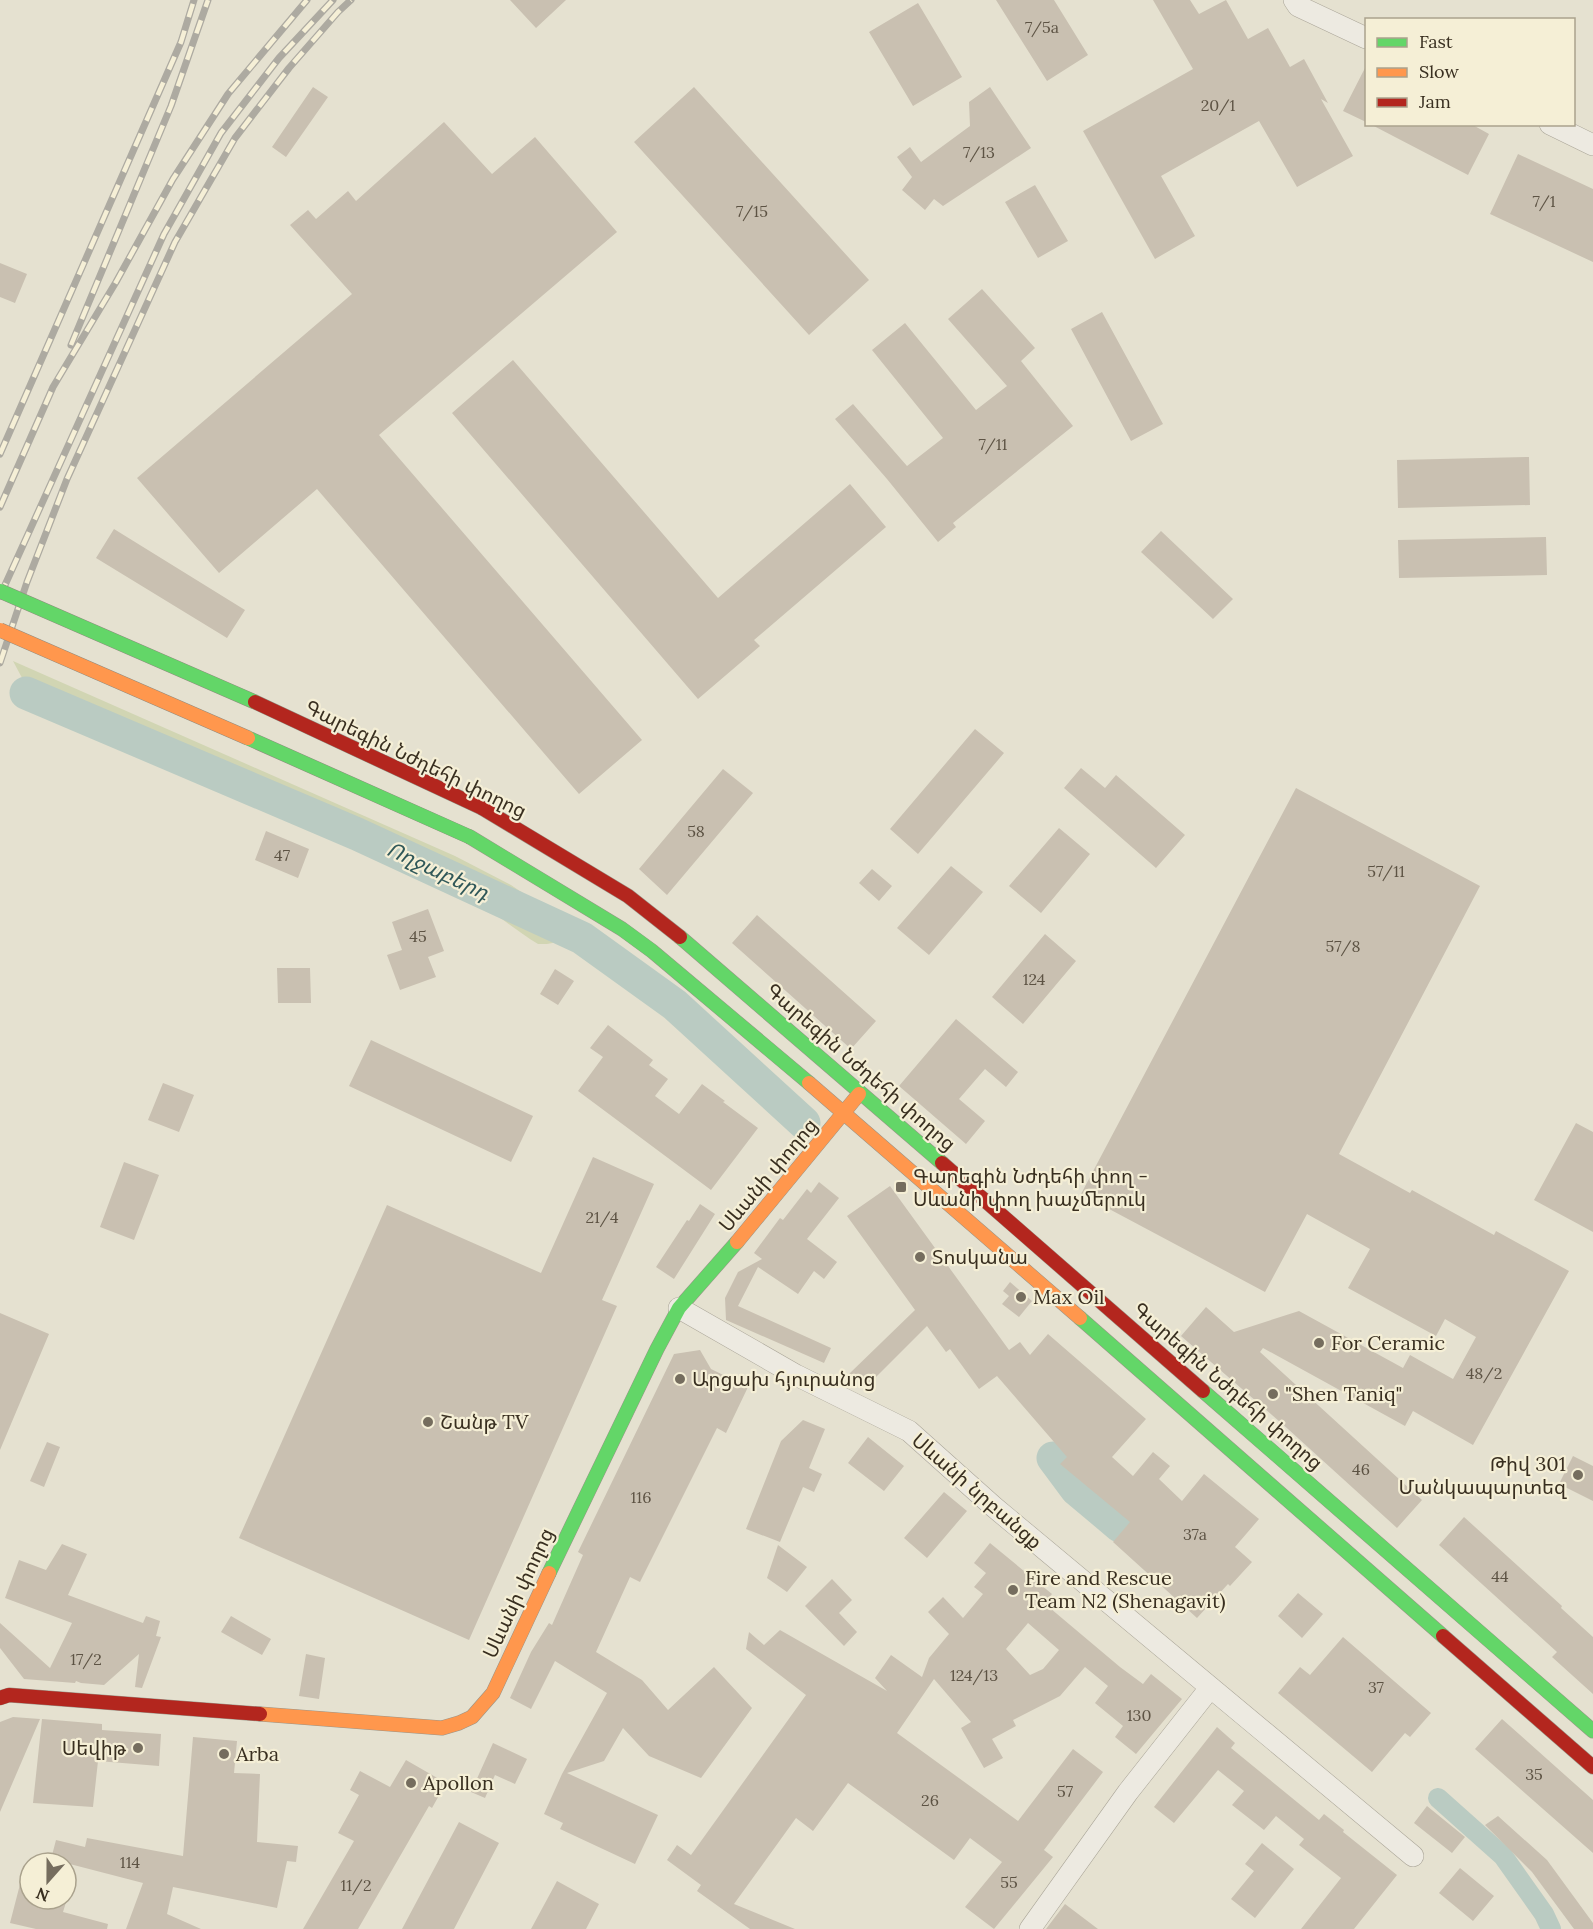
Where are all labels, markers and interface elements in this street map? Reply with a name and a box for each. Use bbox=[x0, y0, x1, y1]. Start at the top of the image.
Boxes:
house number: 7/5a bbox=[1025, 17, 1059, 38]
legend bbox=[1365, 18, 1575, 126]
text: Fast bbox=[1419, 30, 1453, 53]
text: Slow bbox=[1419, 60, 1459, 83]
text: Jam bbox=[1418, 90, 1451, 113]
house number: 20/1 bbox=[1201, 95, 1235, 116]
house number: 7/13 bbox=[963, 142, 995, 163]
house number: 7/1 bbox=[1532, 191, 1556, 212]
house number: 7/15 bbox=[736, 201, 768, 222]
house number: 7/11 bbox=[979, 434, 1008, 455]
street label: Գարեգին Նժդեհի փողոց bbox=[301, 694, 531, 823]
house number: 58 bbox=[687, 821, 705, 841]
water label: Ողջաբերդ bbox=[383, 835, 494, 906]
house number: 47 bbox=[274, 845, 291, 865]
house number: 57/11 bbox=[1367, 861, 1405, 882]
house number: 45 bbox=[409, 926, 427, 946]
house number: 57/8 bbox=[1326, 936, 1360, 957]
house number: 124 bbox=[1023, 969, 1046, 989]
street label: Գարեգին Նժդեհի փողոց bbox=[761, 977, 961, 1156]
street label: Սևանի փողոց bbox=[713, 1113, 822, 1237]
place label: Գարեգին Նժդեհի փող - Սևանի փող խաչմերուկ bbox=[913, 1163, 1148, 1211]
marker: Գարեգին Նժդեհի փող - Սևանի փող խաչմերուկ bbox=[894, 1180, 908, 1194]
house number: 21/4 bbox=[585, 1207, 619, 1228]
place label: Տոսկանա bbox=[932, 1244, 1028, 1269]
marker: Տոսկանա bbox=[913, 1250, 927, 1264]
place label: Max Oil bbox=[1033, 1284, 1104, 1309]
marker: Max Oil bbox=[1014, 1290, 1028, 1304]
street label: Գարեգին Նժդեհի փողոց bbox=[1128, 1296, 1328, 1475]
place label: For Ceramic bbox=[1331, 1330, 1445, 1355]
marker: For Ceramic bbox=[1312, 1336, 1326, 1350]
house number: 48/2 bbox=[1466, 1363, 1502, 1384]
place label: Արցախ հյուրանոց bbox=[692, 1366, 875, 1391]
marker: Արցախ հյուրանոց bbox=[673, 1372, 687, 1386]
place label: "Shen Taniq" bbox=[1285, 1381, 1402, 1406]
marker: "Shen Taniq" bbox=[1266, 1387, 1280, 1401]
place label: Շանթ TV bbox=[440, 1409, 529, 1434]
marker: Շանթ TV bbox=[421, 1415, 435, 1429]
street label: Սևանի նրբանցք bbox=[907, 1427, 1048, 1554]
place label: Թիվ 301 Մանկապարտեզ bbox=[1399, 1451, 1567, 1499]
house number: 46 bbox=[1352, 1459, 1370, 1479]
marker: Թիվ 301 Մանկապարտեզ bbox=[1571, 1468, 1585, 1482]
house number: 116 bbox=[631, 1487, 651, 1507]
street label: Սևանի փողոց bbox=[476, 1524, 559, 1662]
house number: 37a bbox=[1183, 1524, 1207, 1544]
place label: Fire and Rescue Team N2 (Shenagavit) bbox=[1025, 1565, 1226, 1614]
house number: 44 bbox=[1491, 1566, 1509, 1586]
marker: Fire and Rescue Team N2 (Shenagavit) bbox=[1006, 1583, 1020, 1597]
house number: 17/2 bbox=[70, 1649, 102, 1670]
house number: 124/13 bbox=[950, 1665, 998, 1686]
house number: 37 bbox=[1368, 1677, 1385, 1697]
house number: 130 bbox=[1127, 1705, 1151, 1725]
place label: Սեվիթ bbox=[62, 1735, 127, 1760]
marker: Սեվիթ bbox=[131, 1741, 145, 1755]
place label: Arba bbox=[235, 1741, 279, 1766]
marker: Arba bbox=[217, 1747, 231, 1761]
house number: 35 bbox=[1525, 1764, 1543, 1784]
place label: Apollon bbox=[422, 1770, 494, 1795]
marker: Apollon bbox=[404, 1776, 418, 1790]
house number: 57 bbox=[1057, 1781, 1074, 1801]
house number: 26 bbox=[921, 1790, 939, 1810]
north arrow bbox=[18, 1851, 78, 1911]
house number: 114 bbox=[120, 1852, 140, 1872]
house number: 55 bbox=[1000, 1872, 1018, 1892]
house number: 11/2 bbox=[341, 1875, 372, 1896]
text: N bbox=[33, 1883, 52, 1907]

